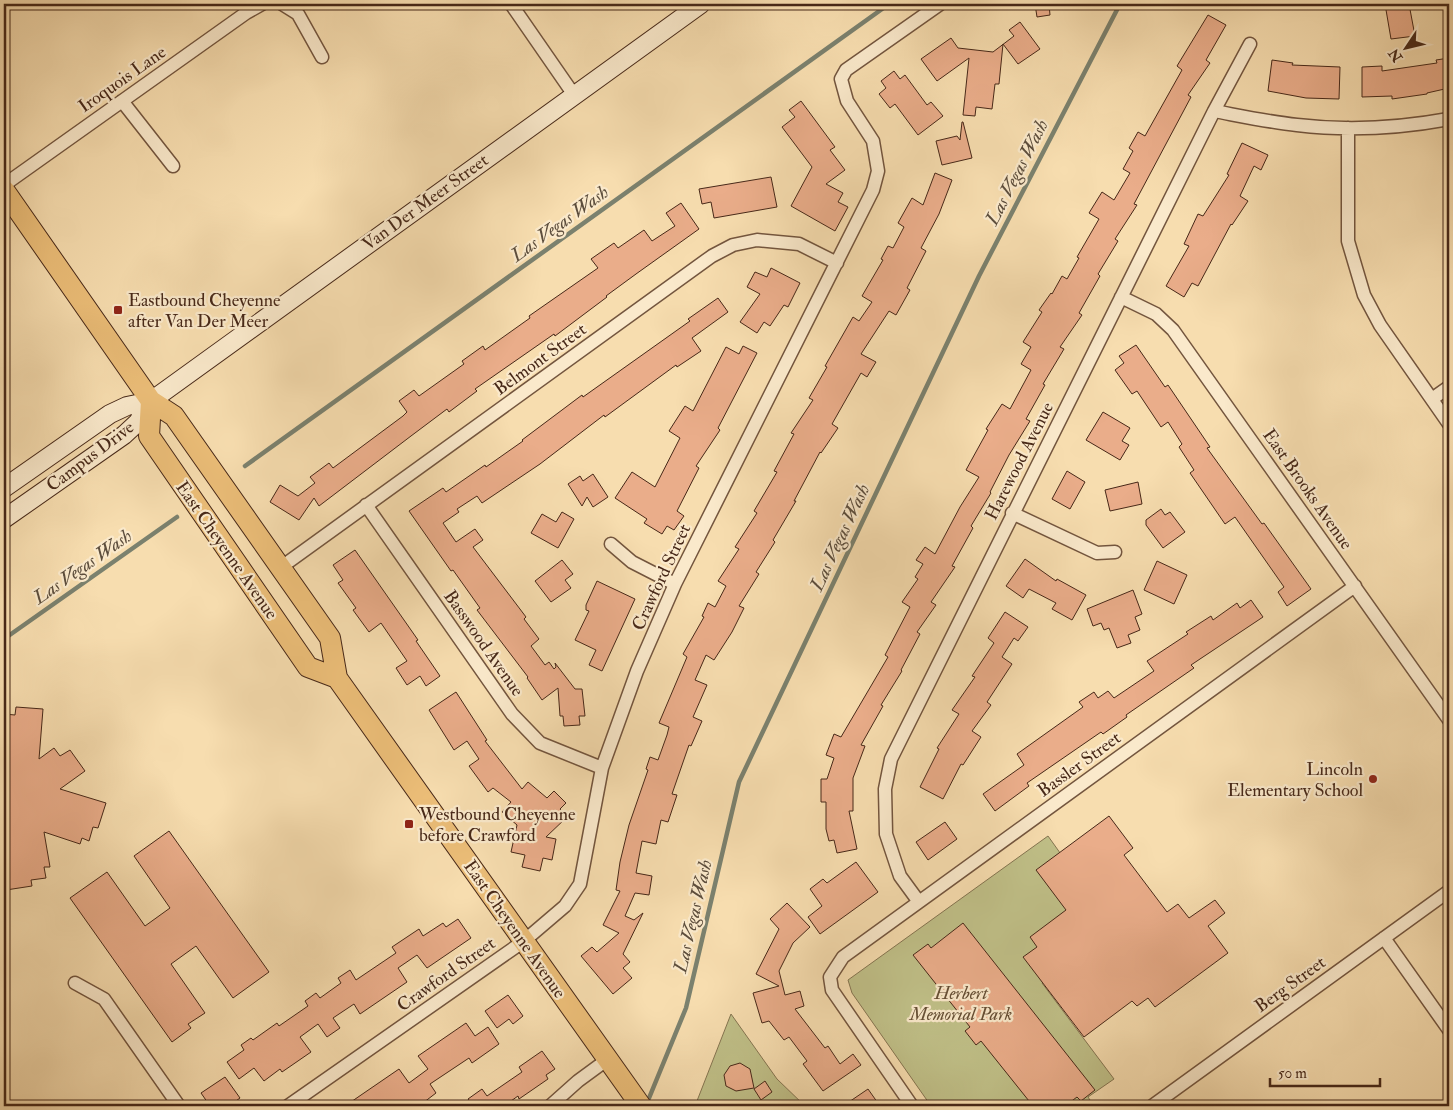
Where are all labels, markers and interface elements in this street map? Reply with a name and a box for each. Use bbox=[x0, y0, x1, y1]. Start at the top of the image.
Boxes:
north arrow bbox=[1380, 22, 1430, 72]
street label: Iroquois Lane bbox=[74, 41, 171, 118]
text: N bbox=[1385, 45, 1407, 66]
water label: Las Vegas Wash bbox=[980, 116, 1054, 230]
street label: Van Der Meer Street bbox=[358, 149, 493, 256]
water label: Las Vegas Wash bbox=[505, 180, 613, 268]
place label: Eastbound Cheyenne after Van Der Meer bbox=[128, 289, 281, 333]
marker: Eastbound Cheyenne after Van Der Meer bbox=[112, 304, 124, 316]
street label: Belmont Street bbox=[490, 318, 591, 401]
street label: Harewood Avenue bbox=[980, 398, 1059, 524]
street label: Campus Drive bbox=[42, 416, 139, 497]
street label: East Brooks Avenue bbox=[1257, 424, 1358, 555]
street label: East Cheyenne Avenue bbox=[170, 477, 283, 624]
water label: Las Vegas Wash bbox=[804, 480, 875, 596]
street label: Crawford Street bbox=[627, 520, 696, 634]
water label: Las Vegas Wash bbox=[28, 524, 137, 610]
street label: Basswood Avenue bbox=[438, 586, 529, 701]
street label: Bassler Street bbox=[1033, 726, 1126, 802]
place label: Lincoln Elementary School bbox=[1227, 758, 1363, 802]
marker: Lincoln Elementary School bbox=[1367, 773, 1379, 785]
place label: Westbound Cheyenne before Crawford bbox=[418, 803, 576, 847]
marker: Westbound Cheyenne before Crawford bbox=[403, 818, 415, 830]
street label: East Cheyenne Avenue bbox=[458, 856, 571, 1003]
water label: Las Vegas Wash bbox=[668, 857, 718, 976]
street label: Crawford Street bbox=[393, 932, 500, 1017]
street label: Berg Street bbox=[1250, 951, 1330, 1018]
park label: Herbert Memorial Park bbox=[909, 982, 1012, 1026]
scale bar bbox=[1270, 1055, 1380, 1087]
text: 50 m bbox=[1278, 1064, 1307, 1083]

